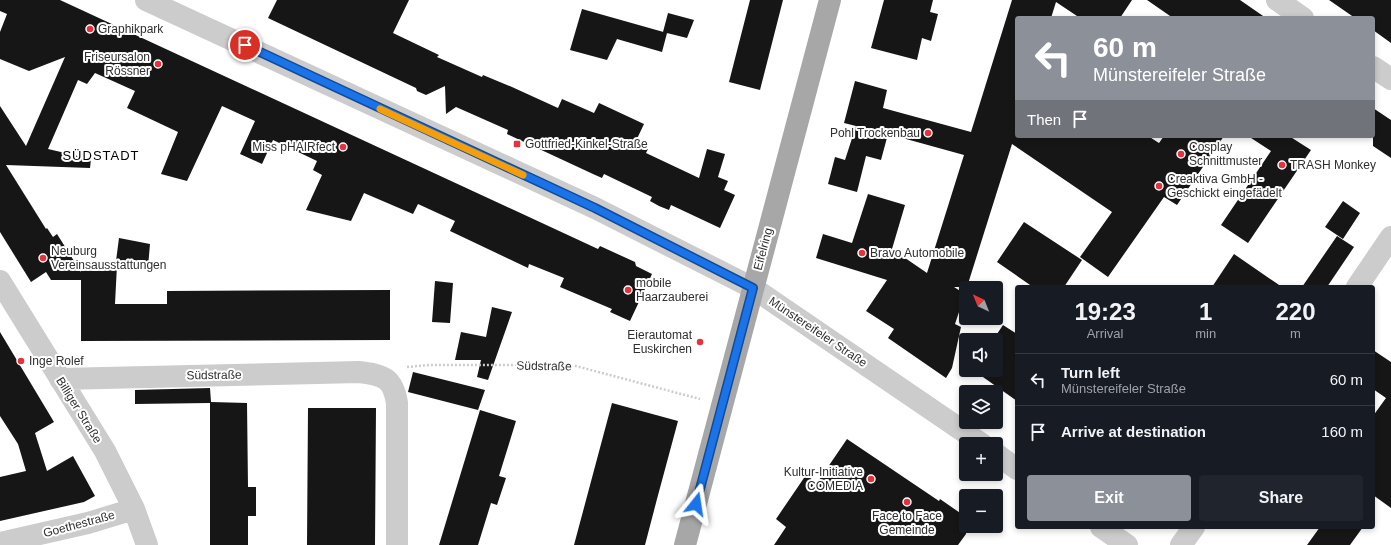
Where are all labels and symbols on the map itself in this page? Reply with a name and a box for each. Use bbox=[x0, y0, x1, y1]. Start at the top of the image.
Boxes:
place label: Graphikpark bbox=[98, 22, 164, 36]
marker: Graphikpark bbox=[85, 24, 95, 34]
pin bbox=[228, 28, 262, 62]
place label: Friseursalon Rössner bbox=[84, 50, 150, 78]
marker: Friseursalon Rössner bbox=[153, 59, 163, 69]
place label: Pohl Trockenbau bbox=[830, 126, 920, 140]
marker: Pohl Trockenbau bbox=[923, 128, 933, 138]
place label: Gottfried-Kinkel-Straße bbox=[525, 137, 648, 151]
marker: Gottfried-Kinkel-Straße bbox=[512, 139, 522, 149]
place label: Miss pHAIRfect bbox=[252, 140, 336, 154]
place label: Cosplay Schnittmuster bbox=[1189, 140, 1262, 168]
marker: Miss pHAIRfect bbox=[338, 142, 348, 152]
district label: SÜDSTADT bbox=[62, 148, 140, 163]
marker: Cosplay Schnittmuster bbox=[1176, 149, 1186, 159]
place label: TRASH Monkey bbox=[1290, 158, 1376, 172]
marker: TRASH Monkey bbox=[1277, 160, 1287, 170]
place label: Creaktiva GmbH - Geschickt eingefädelt bbox=[1167, 172, 1282, 200]
marker: Creaktiva GmbH - Geschickt eingefädelt bbox=[1154, 181, 1164, 191]
street label: Eifelring bbox=[751, 226, 775, 272]
place label: Neuburg Vereinsausstattungen bbox=[51, 244, 166, 272]
place label: Bravo Automobile bbox=[870, 246, 964, 260]
marker: Bravo Automobile bbox=[857, 248, 867, 258]
marker: Neuburg Vereinsausstattungen bbox=[38, 253, 48, 263]
place label: mobile Haarzauberei bbox=[636, 276, 708, 304]
north arrow bbox=[959, 281, 1003, 325]
marker: mobile Haarzauberei bbox=[623, 285, 633, 295]
street label: Münstereifeler Straße bbox=[766, 294, 870, 370]
place label: Eierautomat Euskirchen bbox=[627, 328, 693, 356]
marker: Eierautomat Euskirchen bbox=[695, 337, 705, 347]
place label: Inge Rolef bbox=[29, 354, 84, 368]
marker: Inge Rolef bbox=[16, 356, 26, 366]
street label: Südstraße bbox=[516, 359, 572, 373]
street label: Südstraße bbox=[186, 368, 242, 382]
street label: Billiger Straße bbox=[53, 374, 105, 446]
place label: Kultur-Initiative COMEDIA bbox=[784, 465, 863, 493]
marker: Kultur-Initiative COMEDIA bbox=[866, 474, 876, 484]
position arrow bbox=[675, 483, 717, 525]
marker: Face to Face Gemeinde bbox=[902, 497, 912, 507]
street label: Goethestraße bbox=[42, 508, 117, 540]
place label: Face to Face Gemeinde bbox=[872, 509, 942, 537]

